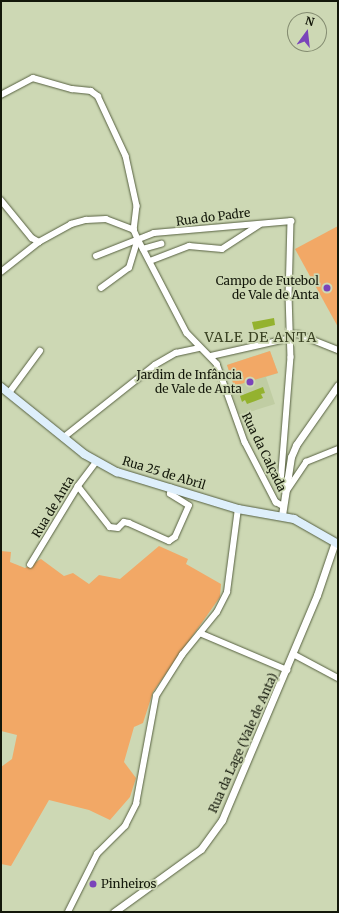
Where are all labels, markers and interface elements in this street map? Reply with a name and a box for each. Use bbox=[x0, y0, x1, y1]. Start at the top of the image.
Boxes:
north arrow bbox=[287, 12, 327, 52]
text: N bbox=[304, 13, 316, 29]
street label: Rua do Padre bbox=[175, 205, 251, 229]
place label: Campo de Futebol de Vale de Anta bbox=[216, 274, 319, 302]
marker: Campo de Futebol de Vale de Anta bbox=[322, 283, 332, 293]
district label: VALE DE ANTA bbox=[205, 329, 317, 345]
place label: Jardim de Infância de Vale de Anta bbox=[137, 368, 242, 396]
marker: Jardim de Infância de Vale de Anta bbox=[245, 377, 255, 387]
street label: Rua da Calçada bbox=[239, 410, 289, 494]
street label: Rua 25 de Abril bbox=[121, 453, 207, 493]
street label: Rua de Anta bbox=[29, 474, 77, 540]
street label: Rua da Lage (Vale de Anta) bbox=[206, 671, 280, 815]
place label: Pinheiros bbox=[101, 877, 156, 891]
marker: Pinheiros bbox=[88, 879, 98, 889]

